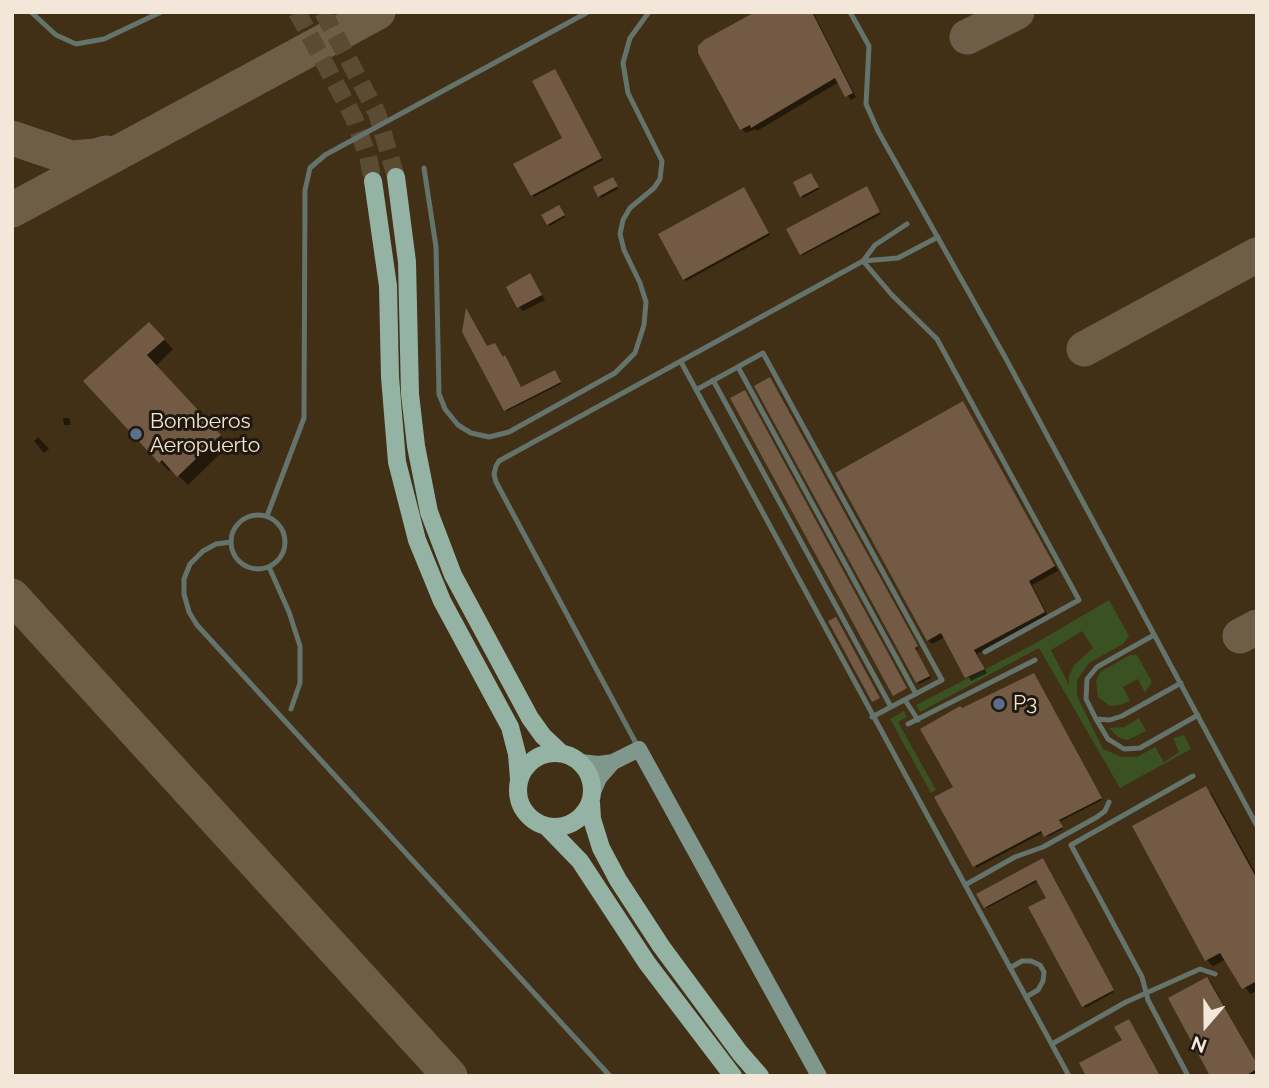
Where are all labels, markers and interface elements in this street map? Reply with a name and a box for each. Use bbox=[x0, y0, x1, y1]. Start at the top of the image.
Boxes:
place label: Bomberos Aeropuerto bbox=[150, 409, 260, 459]
marker: Bomberos Aeropuerto bbox=[128, 426, 144, 442]
place label: P3 bbox=[1013, 691, 1037, 717]
marker: P3 bbox=[991, 696, 1007, 712]
north arrow bbox=[1171, 990, 1241, 1060]
text: N bbox=[1188, 1032, 1209, 1058]

